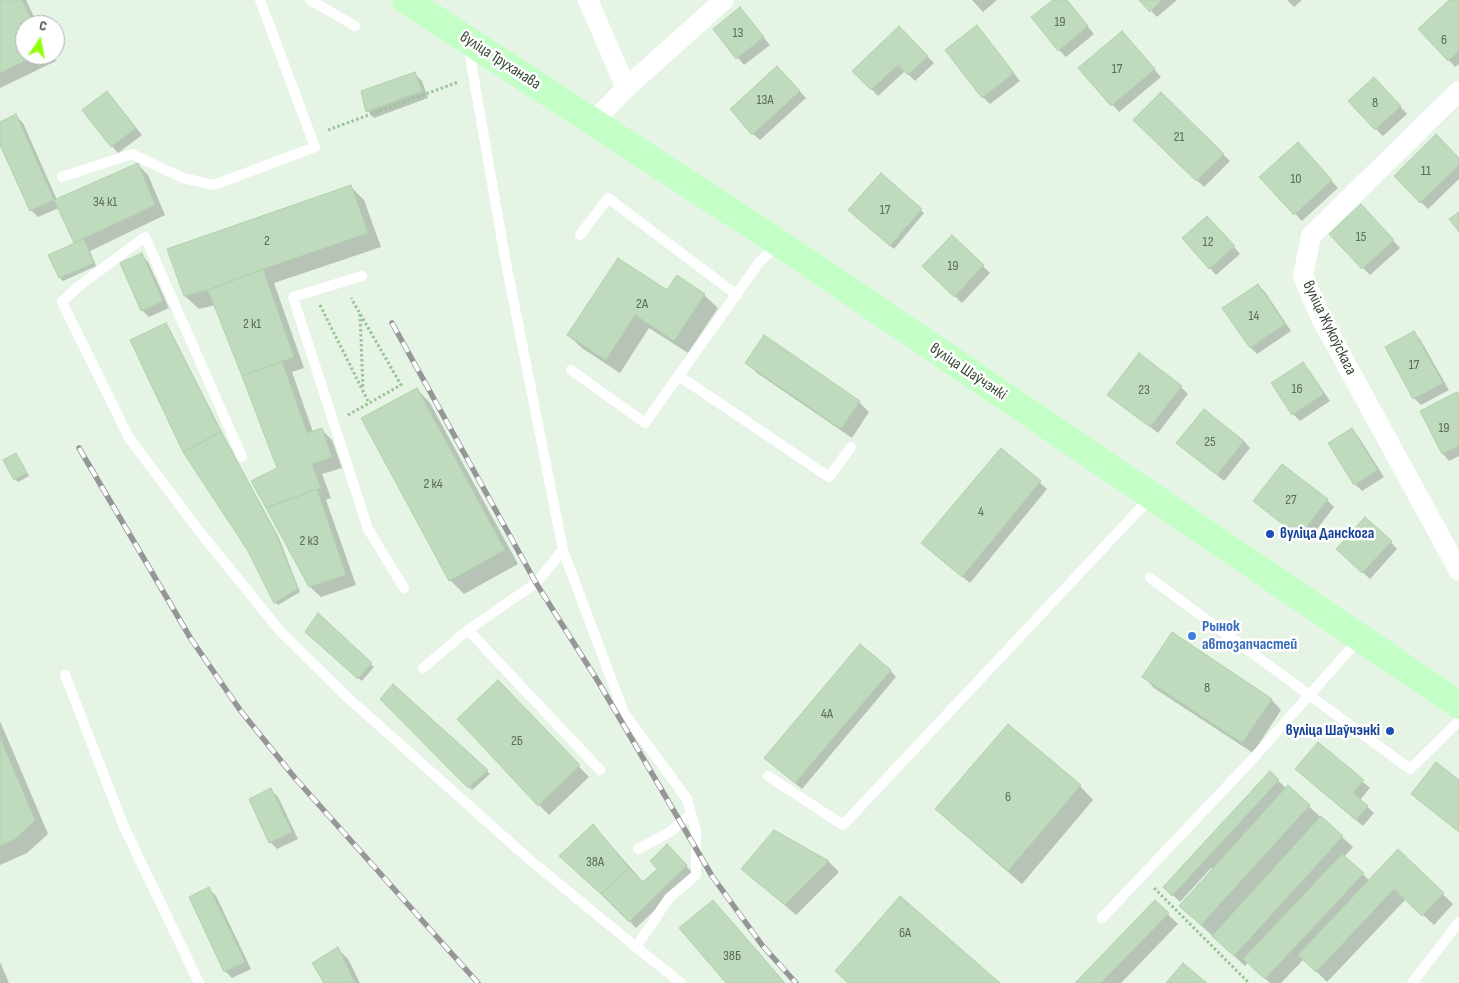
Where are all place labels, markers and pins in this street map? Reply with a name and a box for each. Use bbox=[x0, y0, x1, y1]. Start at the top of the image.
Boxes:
place label: вуліца Данскога bbox=[1280, 524, 1374, 544]
marker: вуліца Данскога bbox=[1264, 528, 1276, 540]
place label: Рынок автозапчастей bbox=[1202, 617, 1297, 655]
marker: Рынок автозапчастей bbox=[1186, 630, 1198, 642]
place label: вуліца Шаўчэнкі bbox=[1286, 721, 1380, 741]
marker: вуліца Шаўчэнкі bbox=[1384, 725, 1396, 737]

